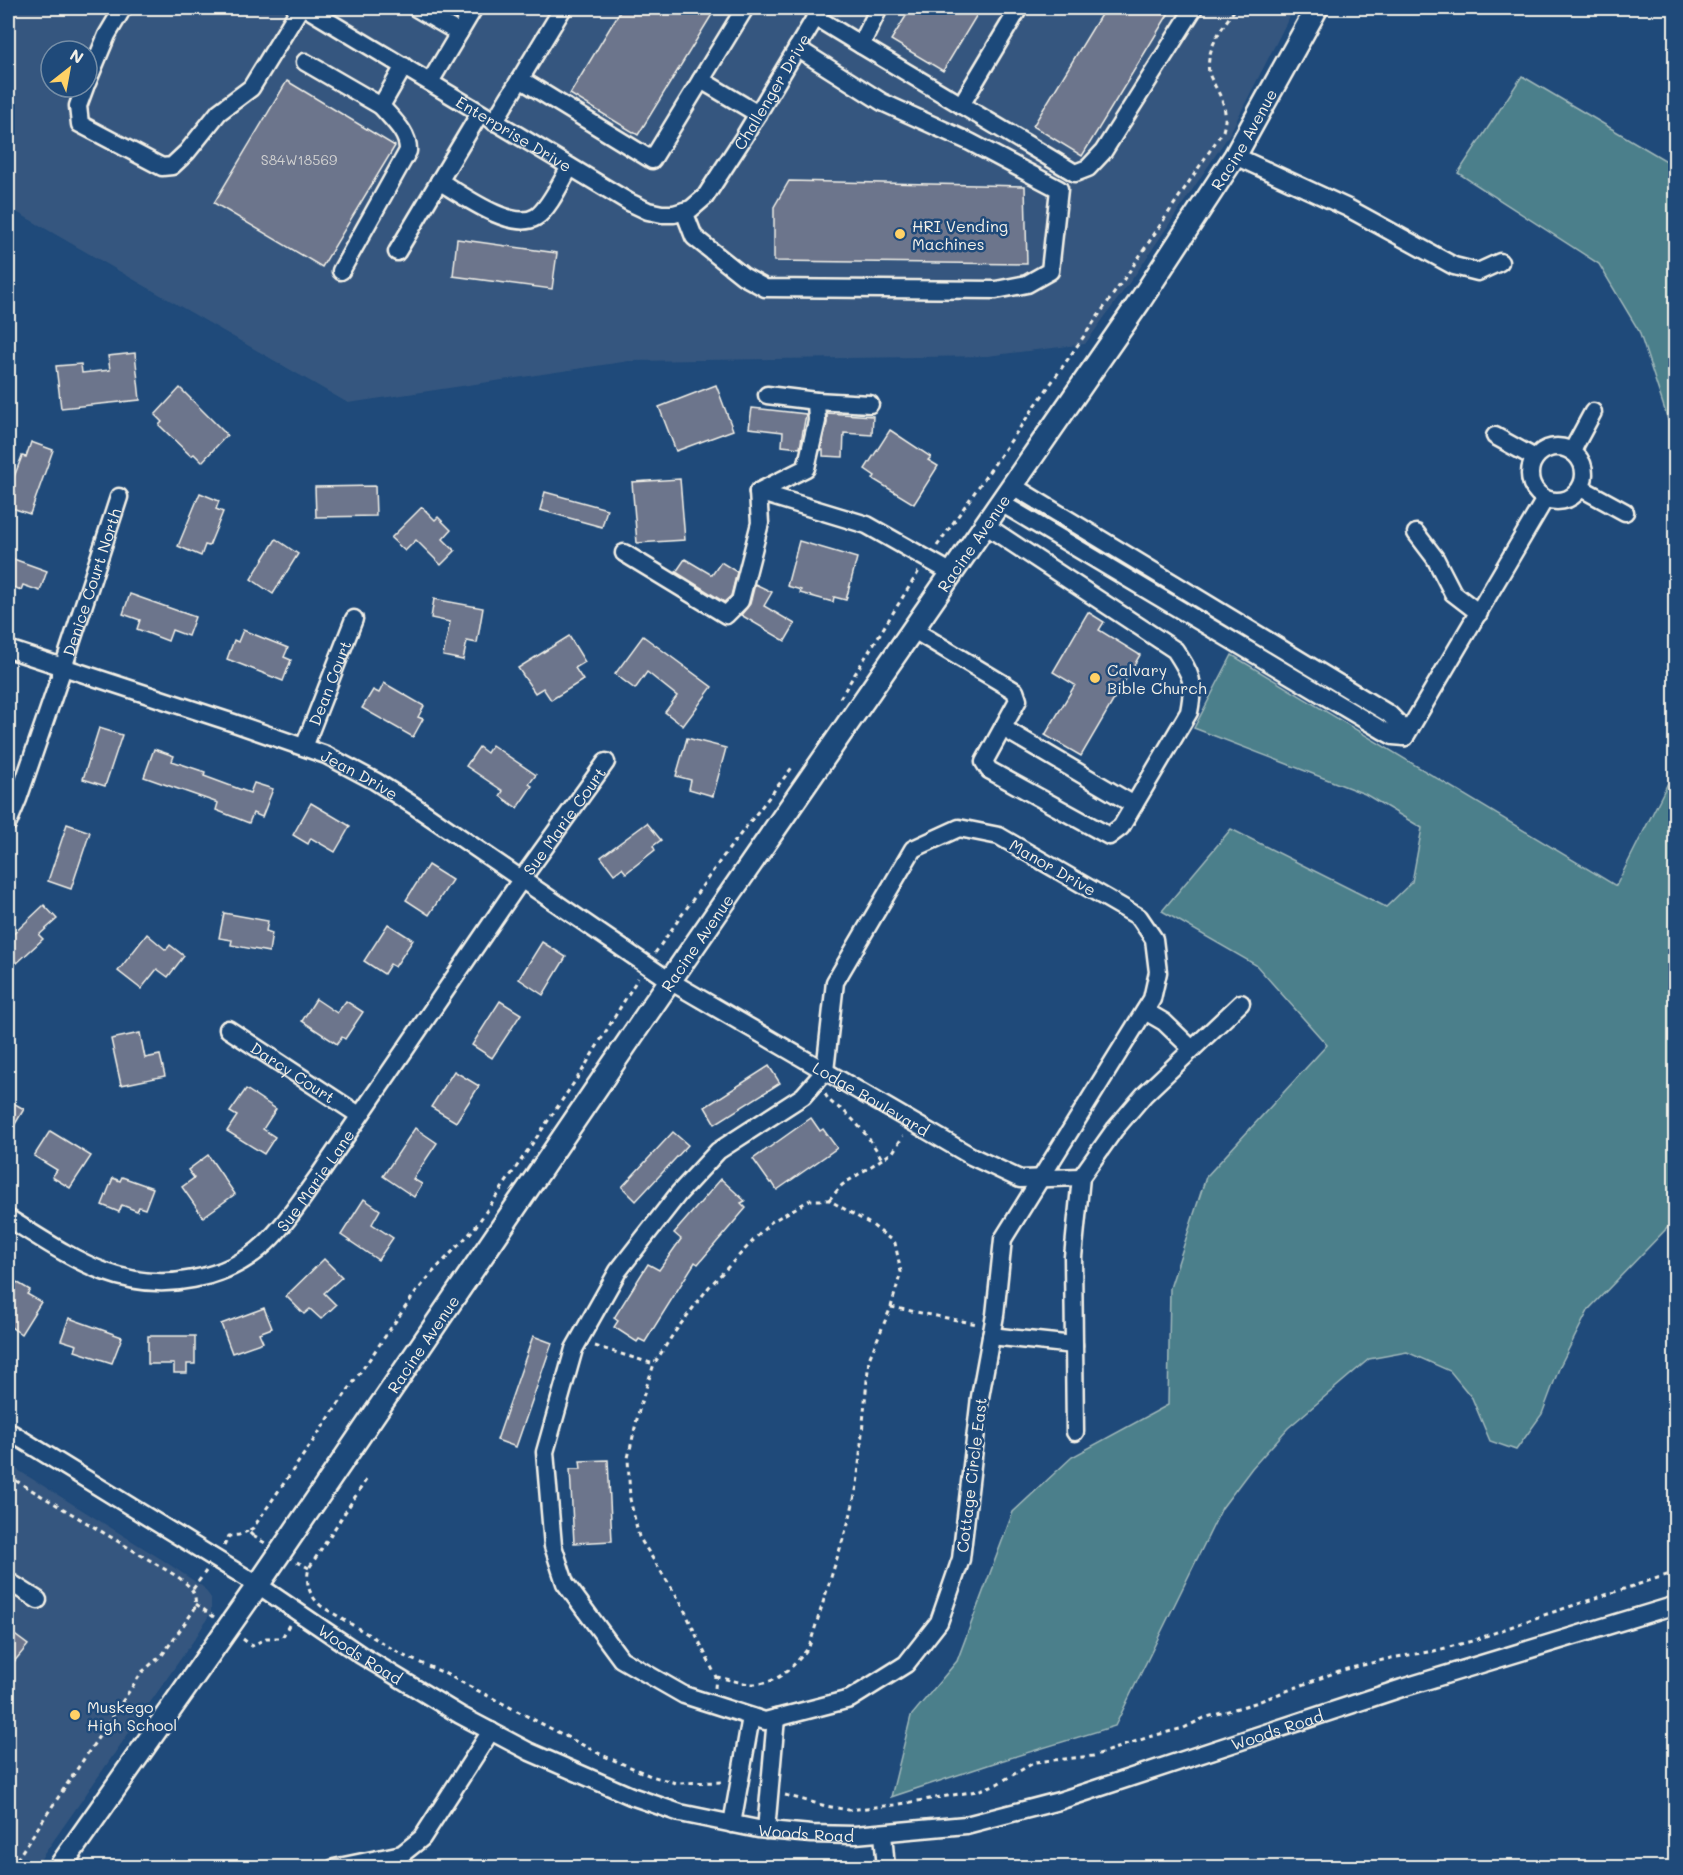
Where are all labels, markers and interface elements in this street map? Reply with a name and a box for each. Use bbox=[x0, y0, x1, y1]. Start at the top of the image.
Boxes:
street label: Challenger Drive bbox=[728, 29, 814, 153]
north arrow bbox=[39, 39, 99, 99]
text: N bbox=[66, 44, 88, 68]
street label: Racine Avenue bbox=[1205, 85, 1281, 194]
street label: Enterprise Drive bbox=[453, 90, 576, 176]
house number: S84W18569 bbox=[261, 150, 337, 169]
place label: HRI Vending Machines bbox=[912, 215, 1008, 254]
marker: HRI Vending Machines bbox=[893, 227, 907, 241]
street label: Racine Avenue bbox=[932, 490, 1014, 595]
street label: Denice Court North bbox=[57, 505, 125, 659]
street label: Dean Court bbox=[303, 637, 355, 728]
place label: Calvary Bible Church bbox=[1107, 659, 1207, 698]
marker: Calvary Bible Church bbox=[1088, 671, 1102, 685]
street label: Jean Drive bbox=[318, 744, 402, 804]
street label: Sue Marie Court bbox=[518, 763, 610, 879]
street label: Manor Drive bbox=[1006, 834, 1100, 900]
street label: Racine Avenue bbox=[656, 890, 738, 995]
street label: Darcy Court bbox=[247, 1036, 339, 1107]
street label: Lodge Boulevard bbox=[809, 1056, 933, 1140]
street label: Sue Marie Lane bbox=[271, 1125, 358, 1235]
street label: Racine Avenue bbox=[382, 1291, 463, 1397]
street label: Cottage Circle East bbox=[951, 1396, 991, 1554]
street label: Woods Road bbox=[314, 1619, 407, 1688]
place label: Muskego High School bbox=[87, 1696, 177, 1735]
street label: Woods Road bbox=[1228, 1704, 1326, 1754]
marker: Muskego High School bbox=[68, 1708, 82, 1722]
street label: Woods Road bbox=[757, 1819, 854, 1845]

